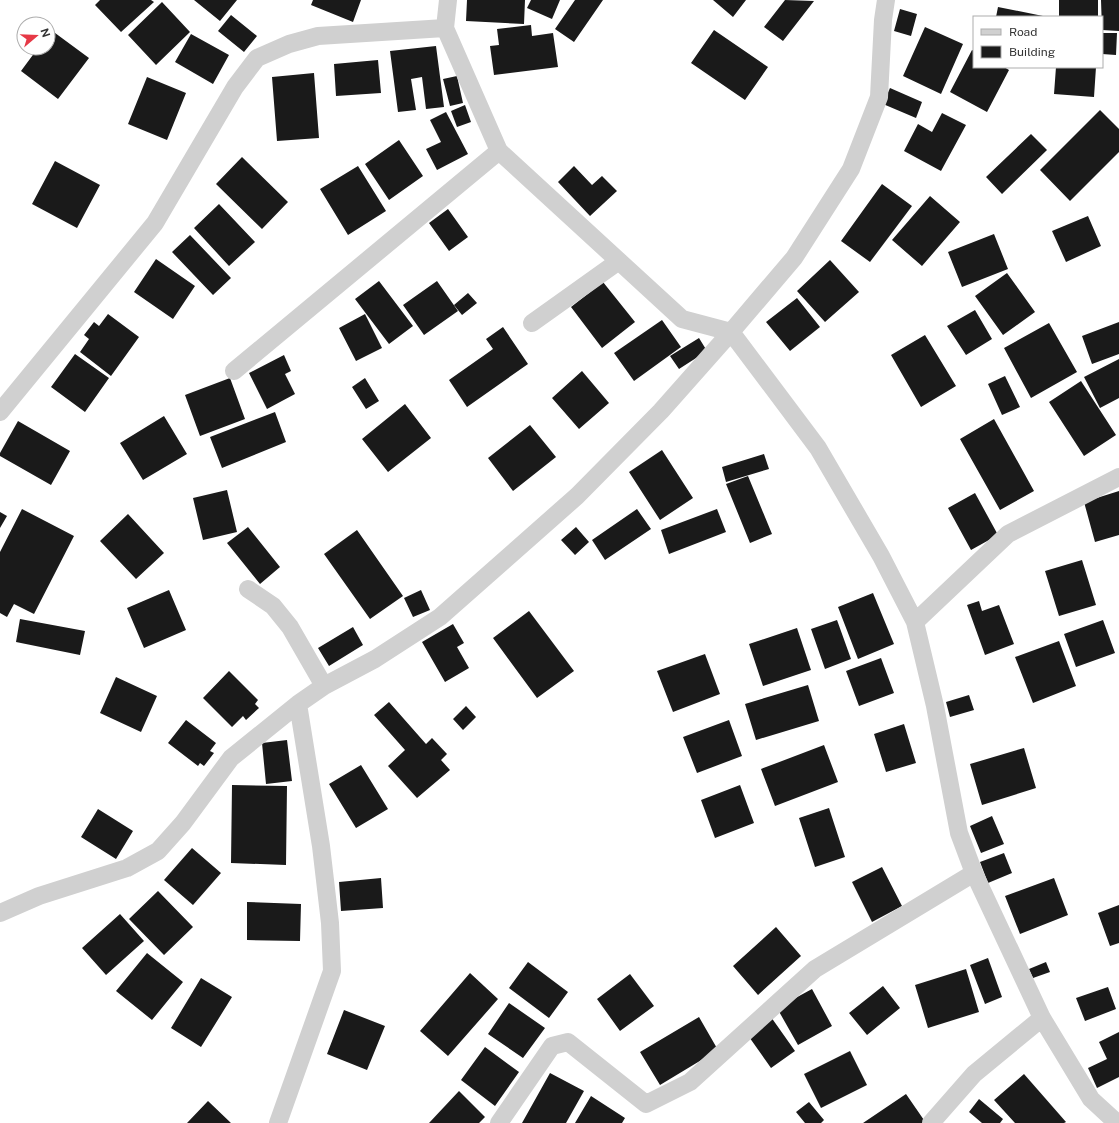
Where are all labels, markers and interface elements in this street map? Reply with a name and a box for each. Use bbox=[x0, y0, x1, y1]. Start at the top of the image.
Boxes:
north arrow bbox=[16, 16, 56, 56]
legend bbox=[973, 16, 1103, 68]
text: Road bbox=[1009, 25, 1037, 39]
text: N bbox=[38, 27, 53, 39]
text: Building bbox=[1009, 45, 1055, 59]

